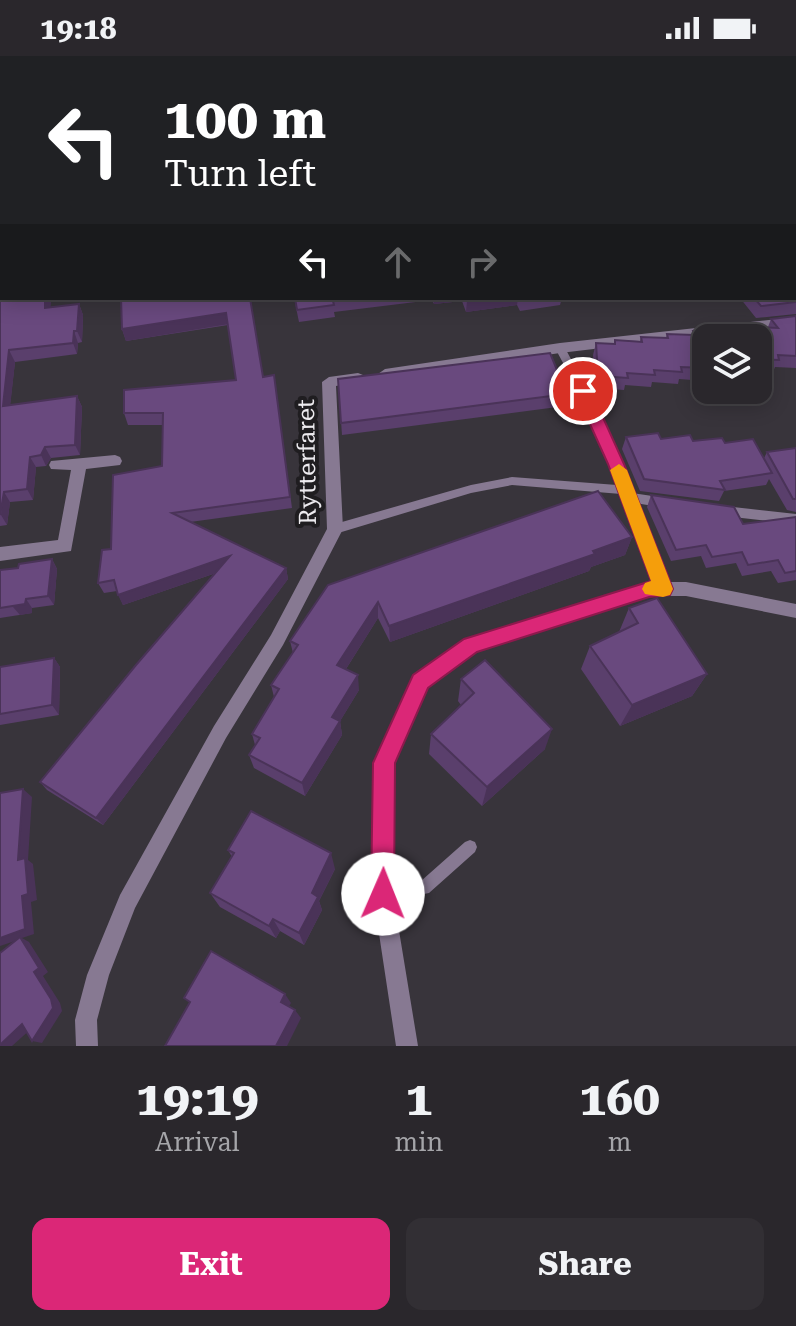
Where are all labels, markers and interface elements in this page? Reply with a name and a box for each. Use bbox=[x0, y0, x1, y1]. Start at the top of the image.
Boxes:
text: 19:18 bbox=[40, 11, 117, 46]
text: 100 m bbox=[164, 86, 326, 152]
icon: left bbox=[32, 88, 136, 192]
text: Turn left bbox=[164, 153, 316, 195]
icon: left bbox=[292, 240, 336, 284]
icon: ahead bbox=[376, 240, 420, 284]
icon: right bbox=[460, 240, 504, 284]
map controls bbox=[692, 324, 772, 404]
button: layers bbox=[692, 324, 772, 404]
pin bbox=[549, 357, 617, 425]
icon: arrive bbox=[561, 369, 605, 413]
street label: Rytterfaret bbox=[292, 399, 322, 525]
position arrow bbox=[341, 852, 425, 936]
text: 19:19 bbox=[136, 1071, 259, 1127]
text: 1 bbox=[405, 1071, 432, 1127]
text: 160 bbox=[579, 1071, 660, 1127]
text: Arrival bbox=[155, 1127, 240, 1157]
text: min bbox=[395, 1127, 443, 1157]
text: m bbox=[608, 1127, 632, 1157]
button: Exit bbox=[32, 1218, 390, 1310]
button: Share bbox=[406, 1218, 764, 1310]

